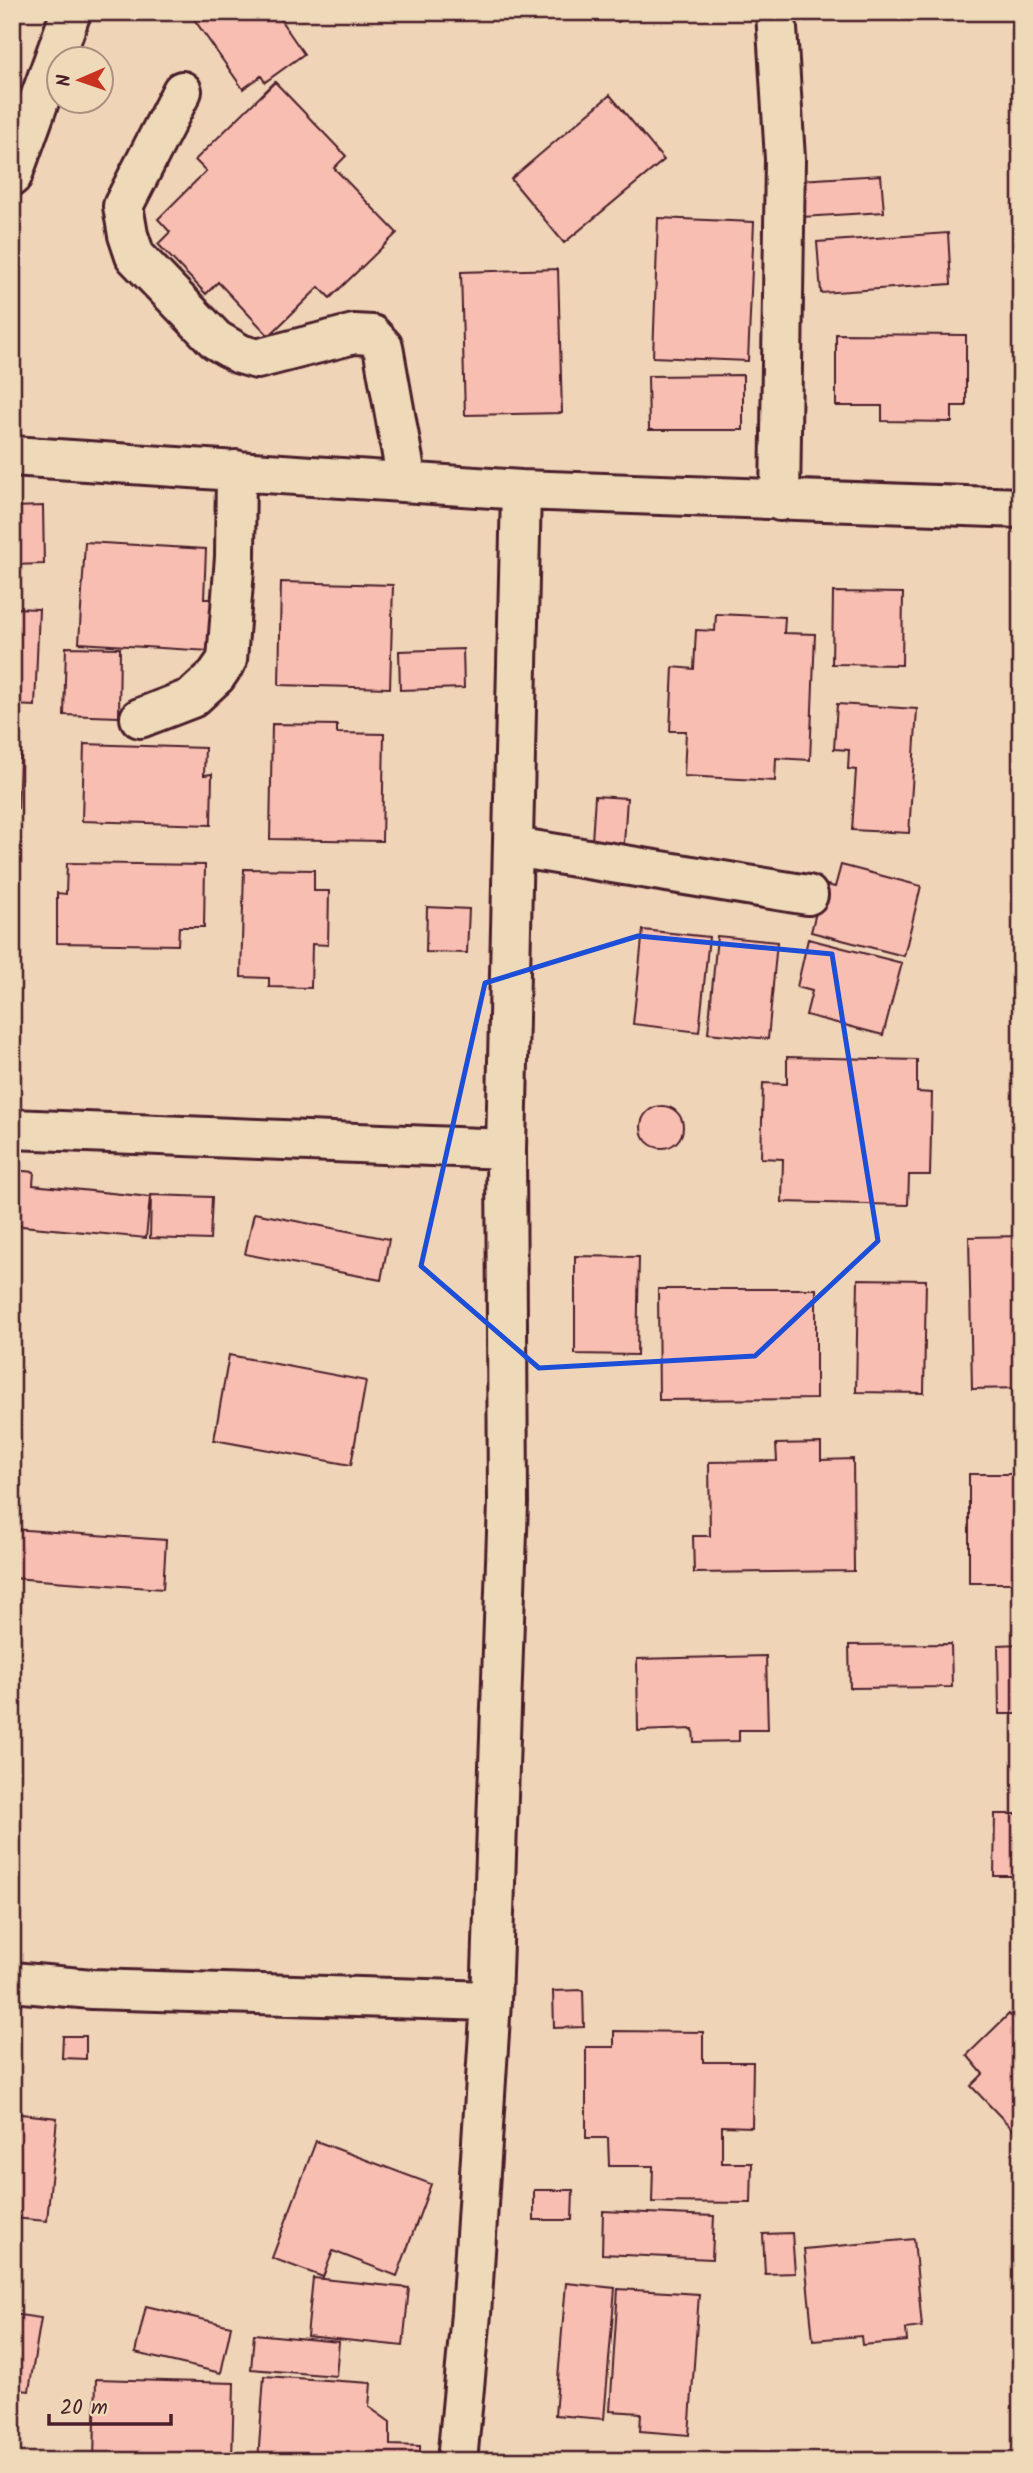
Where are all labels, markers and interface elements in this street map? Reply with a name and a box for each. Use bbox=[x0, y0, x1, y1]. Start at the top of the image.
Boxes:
north arrow bbox=[46, 46, 116, 116]
text: N bbox=[50, 74, 80, 87]
scale bar bbox=[49, 2382, 172, 2426]
text: 20 m bbox=[60, 2392, 108, 2425]

